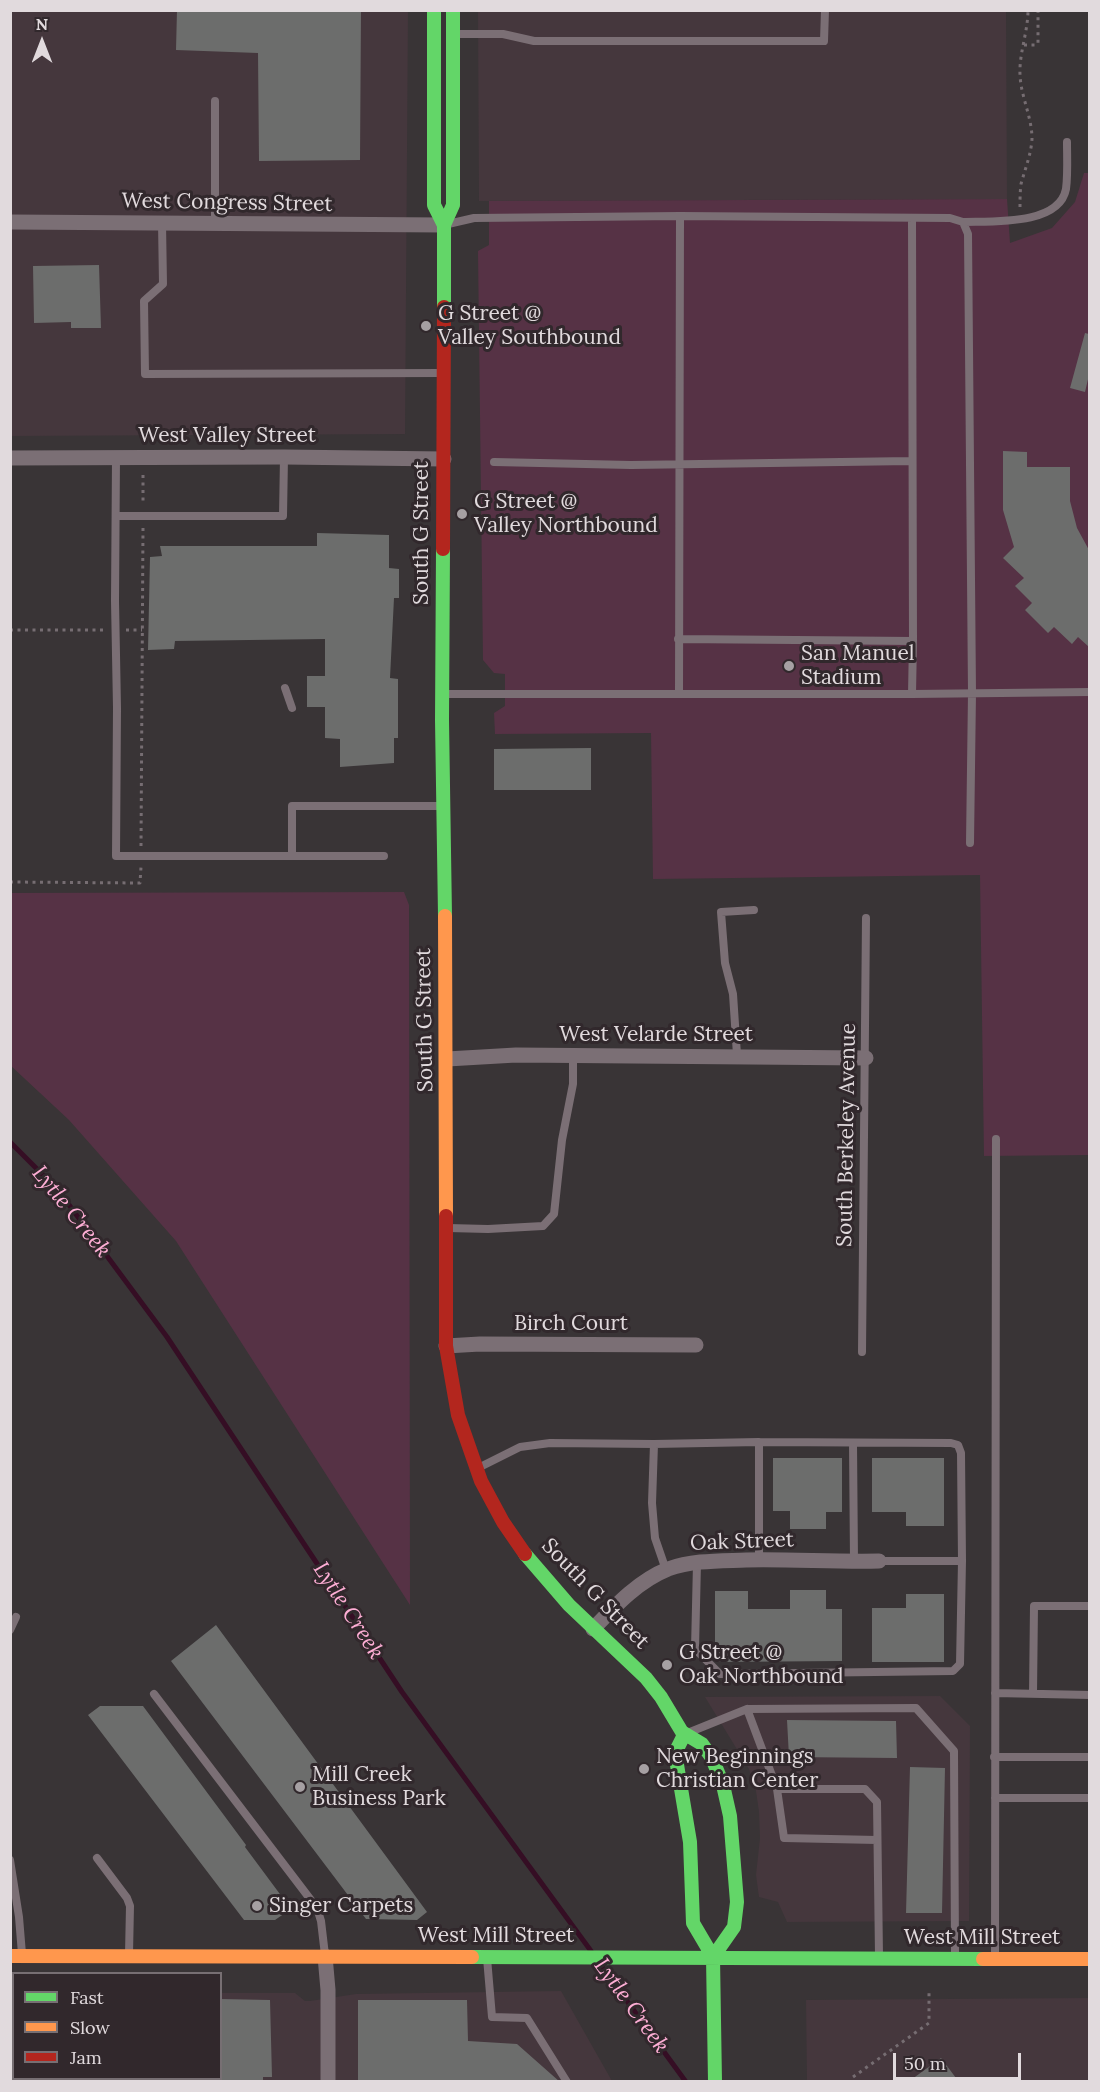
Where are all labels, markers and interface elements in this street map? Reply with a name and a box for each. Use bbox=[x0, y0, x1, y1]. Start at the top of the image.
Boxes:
north arrow bbox=[12, 12, 72, 72]
text: N bbox=[36, 14, 48, 34]
street label: West Congress Street bbox=[121, 189, 333, 217]
place label: G Street @ Valley Southbound bbox=[438, 301, 621, 351]
marker: G Street @ Valley Southbound bbox=[419, 319, 433, 333]
street label: West Valley Street bbox=[138, 423, 316, 449]
street label: South G Street bbox=[409, 461, 435, 605]
place label: G Street @ Valley Northbound bbox=[474, 489, 658, 539]
marker: G Street @ Valley Northbound bbox=[455, 507, 469, 521]
place label: San Manuel Stadium bbox=[801, 641, 915, 691]
marker: San Manuel Stadium bbox=[782, 659, 796, 673]
street label: South G Street bbox=[411, 948, 439, 1092]
street label: West Velarde Street bbox=[559, 1022, 753, 1048]
street label: South Berkeley Avenue bbox=[832, 1023, 862, 1247]
water label: Lytle Creek bbox=[26, 1161, 116, 1263]
street label: Birch Court bbox=[514, 1311, 628, 1337]
street label: Oak Street bbox=[690, 1528, 794, 1556]
street label: South G Street bbox=[536, 1533, 654, 1655]
water label: Lytle Creek bbox=[307, 1557, 389, 1665]
place label: G Street @ Oak Northbound bbox=[679, 1640, 844, 1690]
marker: G Street @ Oak Northbound bbox=[660, 1658, 674, 1672]
place label: New Beginnings Christian Center bbox=[656, 1744, 818, 1794]
place label: Mill Creek Business Park bbox=[312, 1762, 446, 1812]
marker: New Beginnings Christian Center bbox=[637, 1762, 651, 1776]
marker: Mill Creek Business Park bbox=[293, 1780, 307, 1794]
place label: Singer Carpets bbox=[269, 1893, 413, 1919]
marker: Singer Carpets bbox=[250, 1899, 264, 1913]
street label: West Mill Street bbox=[418, 1923, 574, 1949]
street label: West Mill Street bbox=[904, 1925, 1060, 1951]
water label: Lytle Creek bbox=[588, 1954, 674, 2058]
legend bbox=[12, 1972, 222, 2080]
text: Fast bbox=[70, 1986, 104, 2009]
text: Slow bbox=[70, 2016, 110, 2039]
scale bar bbox=[896, 2041, 1024, 2079]
text: Jam bbox=[70, 2046, 102, 2069]
text: 50 m bbox=[904, 2052, 946, 2075]

